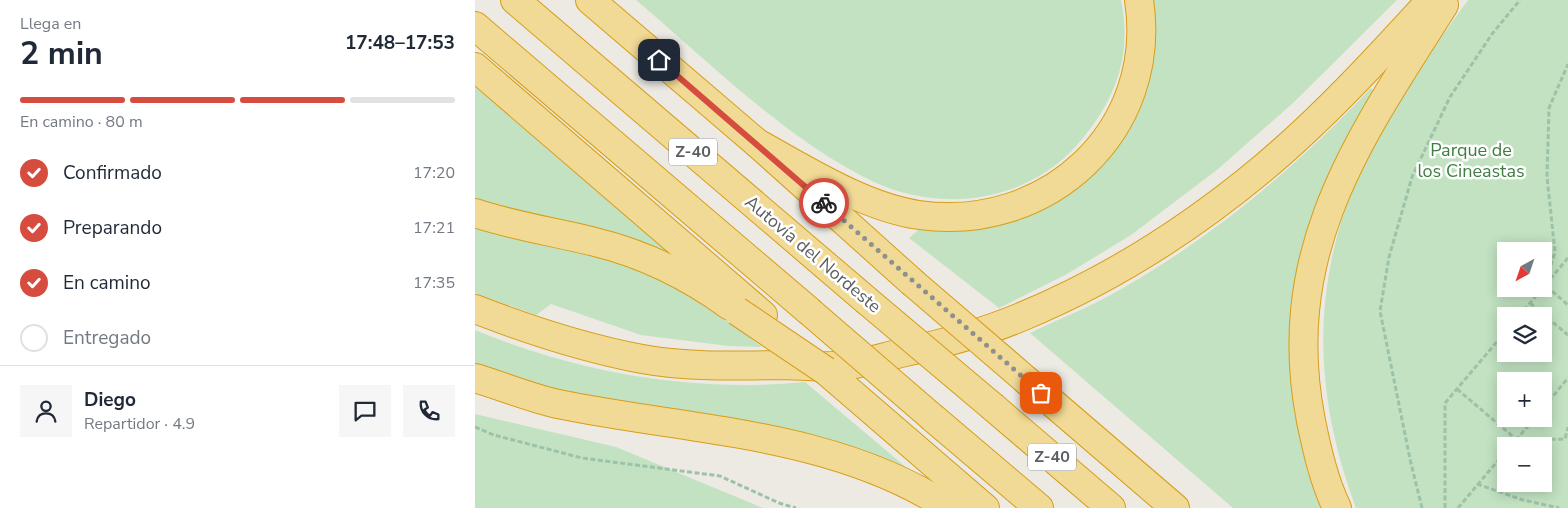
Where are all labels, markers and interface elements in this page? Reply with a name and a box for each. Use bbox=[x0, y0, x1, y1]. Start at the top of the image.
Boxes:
text: Llega en bbox=[20, 13, 81, 35]
text: 17:48–17:53 bbox=[345, 30, 455, 56]
text: 2 min bbox=[20, 32, 103, 75]
pin bbox=[638, 39, 680, 81]
icon: home bbox=[645, 46, 673, 74]
text: En camino · 80 m bbox=[20, 111, 143, 133]
road number: Z-40 bbox=[669, 138, 717, 166]
park label: Parque de los Cineastas bbox=[1417, 138, 1525, 183]
icon: check bbox=[20, 159, 48, 187]
text: Confirmado bbox=[63, 160, 162, 186]
text: 17:20 bbox=[413, 162, 455, 184]
courier bbox=[799, 178, 849, 228]
icon: bike bbox=[810, 189, 838, 217]
street label: Autovía del Nordeste bbox=[740, 190, 886, 318]
icon: check bbox=[20, 214, 48, 242]
text: Preparando bbox=[63, 215, 162, 241]
text: 17:21 bbox=[413, 217, 455, 239]
north arrow bbox=[1497, 242, 1553, 298]
map controls bbox=[1497, 242, 1552, 492]
icon: check bbox=[20, 269, 48, 297]
text: En camino bbox=[63, 270, 151, 296]
text: 17:35 bbox=[413, 272, 455, 294]
button: layers bbox=[1497, 307, 1552, 362]
text: Entregado bbox=[63, 325, 151, 351]
pin bbox=[1020, 372, 1062, 414]
button: + bbox=[1497, 372, 1552, 427]
icon: bag bbox=[1027, 379, 1055, 407]
button: person bbox=[20, 385, 72, 437]
button: chat bbox=[339, 385, 391, 437]
button: phone bbox=[403, 385, 455, 437]
text: Diego bbox=[84, 387, 136, 413]
text: Repartidor · 4.9 bbox=[84, 413, 195, 435]
button: − bbox=[1497, 437, 1552, 492]
road number: Z-40 bbox=[1028, 444, 1076, 471]

